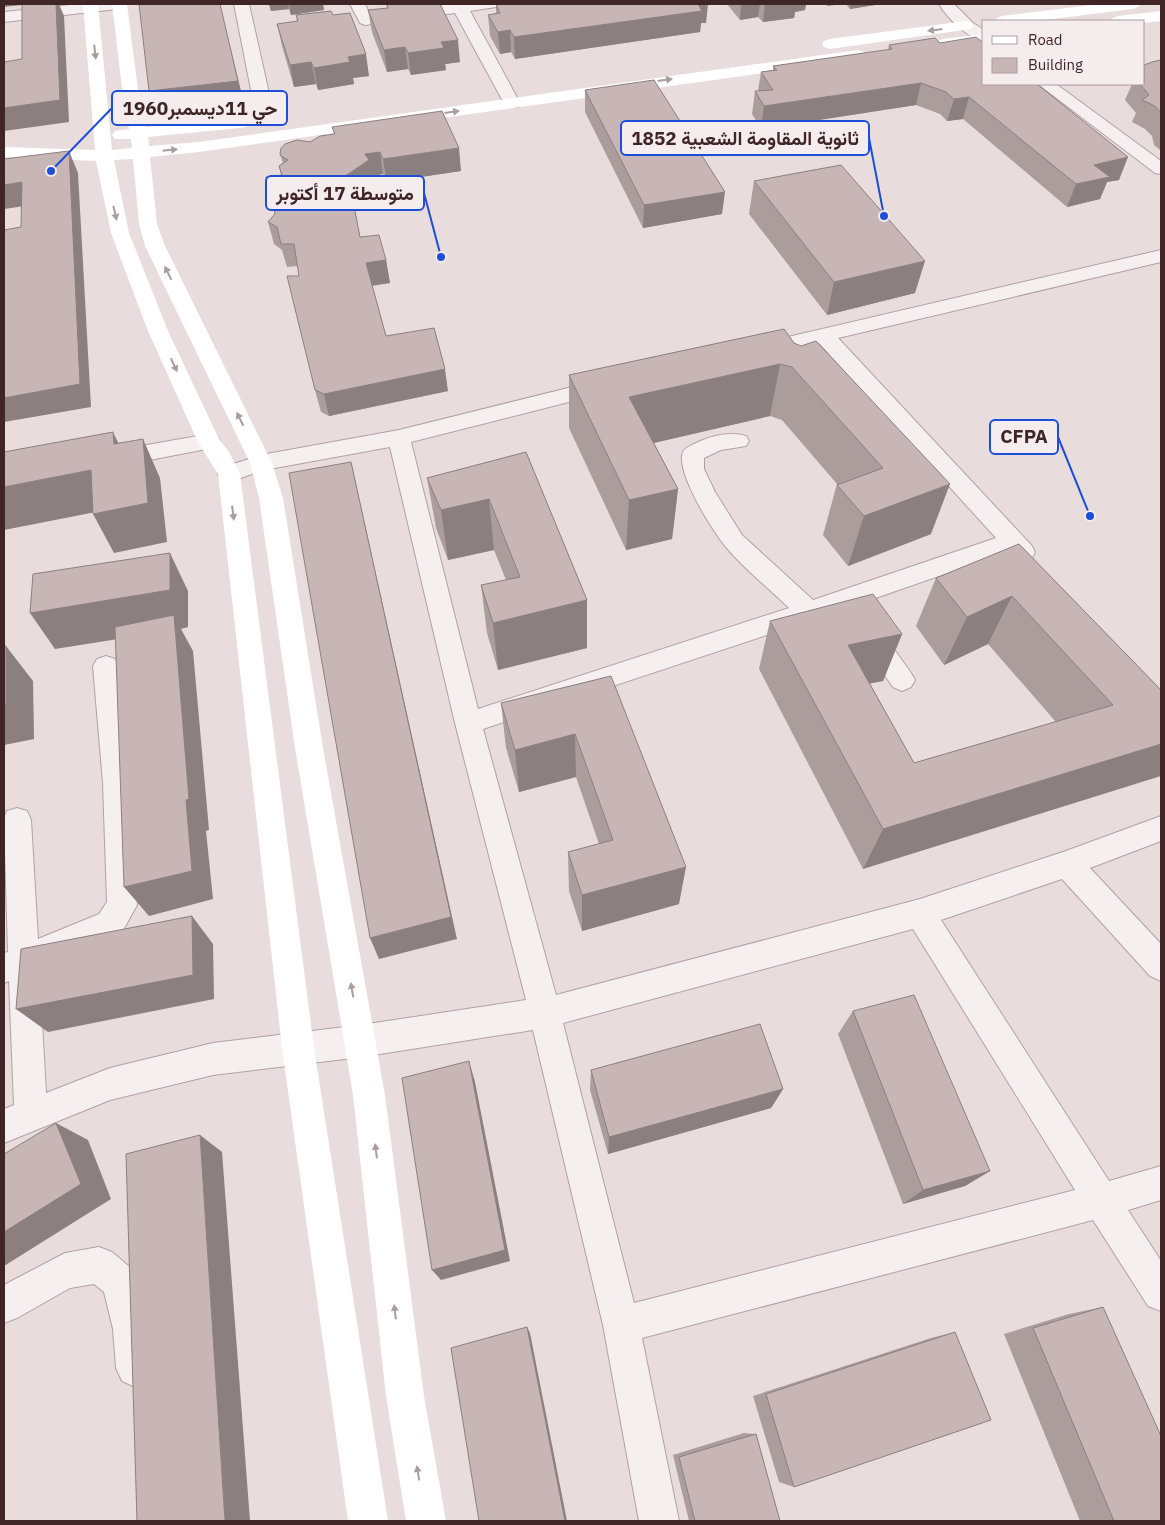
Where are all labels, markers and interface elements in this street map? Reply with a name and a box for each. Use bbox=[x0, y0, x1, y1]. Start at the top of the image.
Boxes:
legend bbox=[982, 20, 1145, 85]
one-way arrow bbox=[927, 26, 943, 34]
text: Road bbox=[1028, 30, 1063, 49]
one-way arrow bbox=[91, 45, 99, 61]
text: Building bbox=[1028, 55, 1083, 74]
one-way arrow bbox=[657, 76, 673, 84]
callout: حي 11ديسمبر1960 bbox=[112, 91, 287, 125]
text: حي 11ديسمبر1960 bbox=[123, 96, 278, 125]
one-way arrow bbox=[444, 107, 460, 115]
callout: ثانوية المقاومة الشعبية 1852 bbox=[621, 121, 869, 155]
text: ثانوية المقاومة الشعبية 1852 bbox=[631, 126, 859, 151]
one-way arrow bbox=[162, 146, 178, 154]
callout: متوسطة 17 أكتوبر bbox=[266, 176, 424, 210]
text: متوسطة 17 أكتوبر bbox=[275, 181, 414, 206]
one-way arrow bbox=[111, 206, 119, 221]
one-way arrow bbox=[164, 266, 172, 280]
one-way arrow bbox=[169, 357, 178, 372]
one-way arrow bbox=[236, 412, 244, 426]
callout: CFPA bbox=[990, 420, 1058, 454]
text: CFPA bbox=[1000, 424, 1048, 448]
one-way arrow bbox=[230, 506, 238, 522]
one-way arrow bbox=[347, 982, 355, 998]
one-way arrow bbox=[372, 1143, 380, 1159]
one-way arrow bbox=[391, 1304, 399, 1320]
one-way arrow bbox=[413, 1465, 421, 1481]

